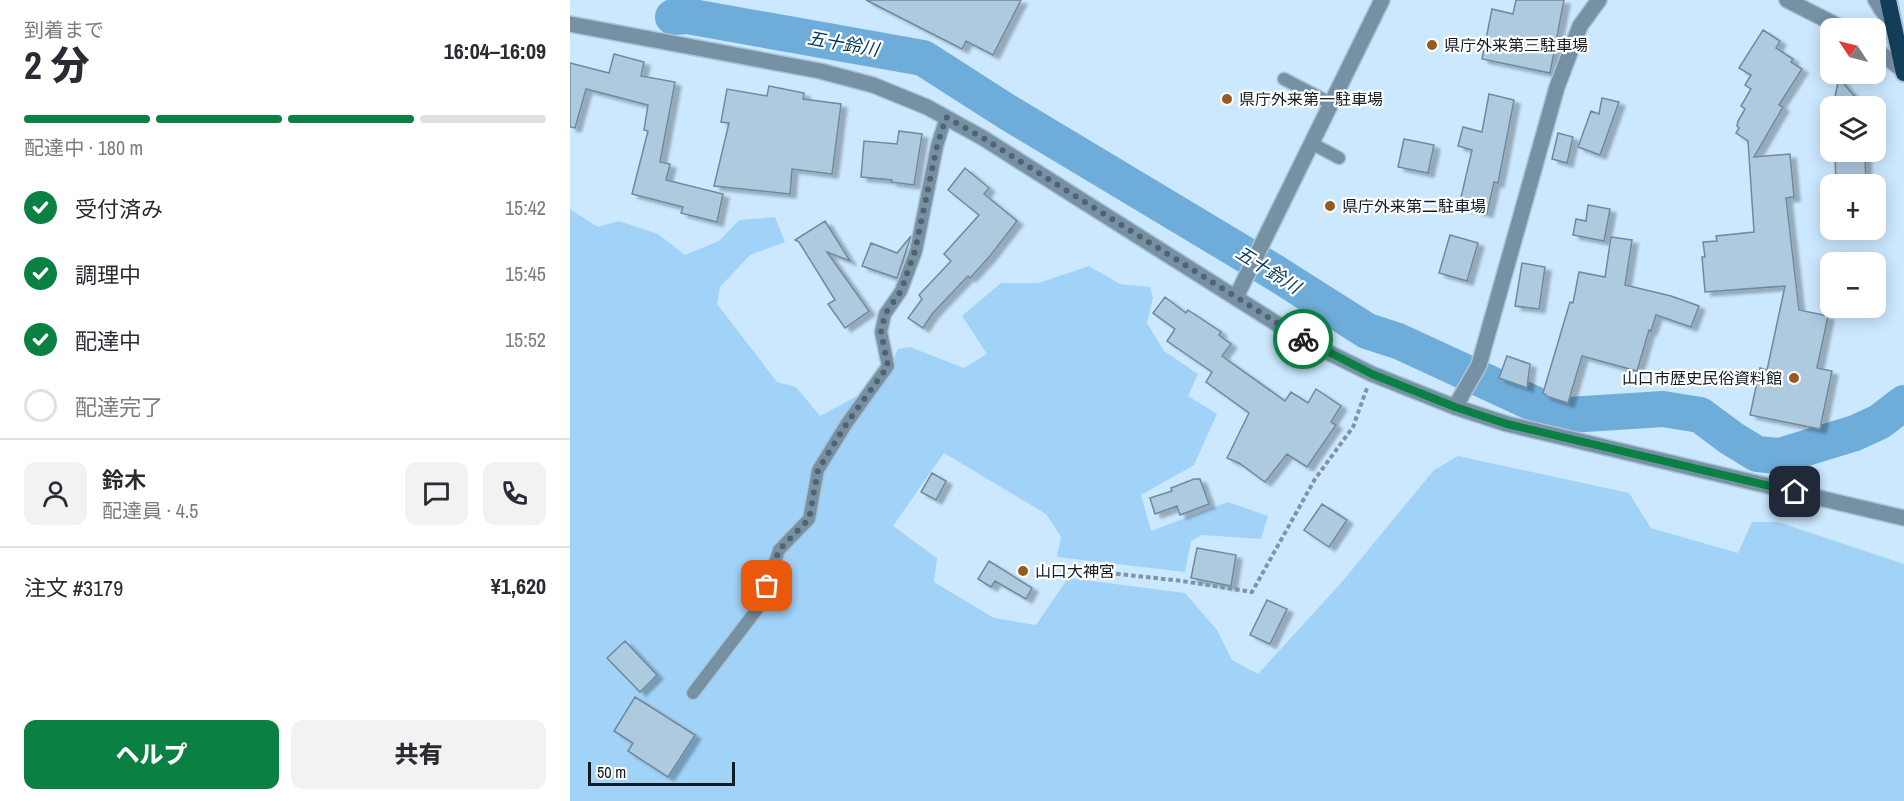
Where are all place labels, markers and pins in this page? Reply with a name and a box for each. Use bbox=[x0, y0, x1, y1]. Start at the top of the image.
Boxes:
place label: 県庁外来第三駐車場 bbox=[1444, 34, 1588, 56]
marker: 県庁外来第三駐車場 bbox=[1425, 38, 1439, 52]
place label: 県庁外来第一駐車場 bbox=[1239, 88, 1383, 110]
marker: 県庁外来第一駐車場 bbox=[1220, 92, 1234, 106]
place label: 県庁外来第二駐車場 bbox=[1342, 195, 1486, 217]
marker: 県庁外来第二駐車場 bbox=[1323, 199, 1337, 213]
place label: 山口市歴史民俗資料館 bbox=[1622, 367, 1782, 389]
marker: 山口市歴史民俗資料館 bbox=[1787, 371, 1801, 385]
pin bbox=[1769, 466, 1820, 517]
pin bbox=[741, 560, 792, 611]
place label: 山口大神宮 bbox=[1035, 560, 1115, 582]
marker: 山口大神宮 bbox=[1016, 564, 1030, 578]

